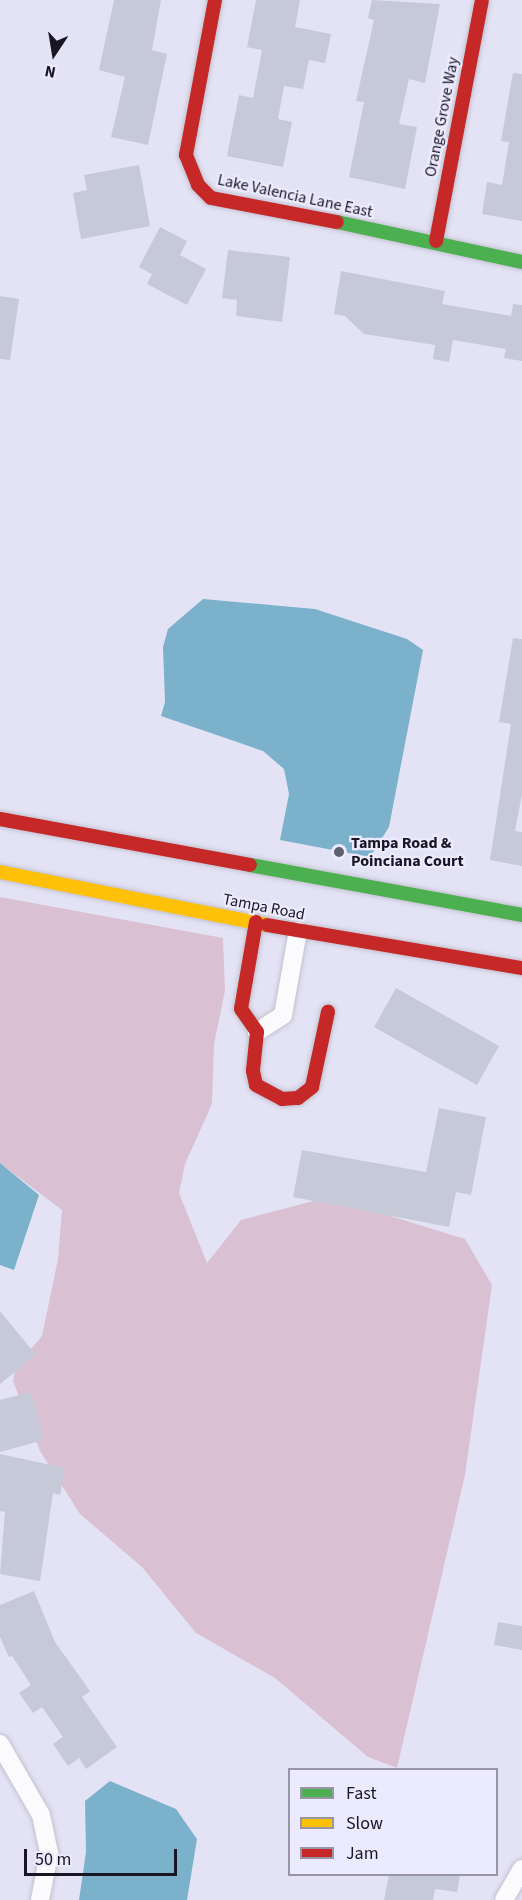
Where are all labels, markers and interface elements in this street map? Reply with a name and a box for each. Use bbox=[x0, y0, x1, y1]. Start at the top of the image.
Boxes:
north arrow bbox=[24, 24, 84, 84]
street label: Orange Grove Way bbox=[421, 55, 463, 179]
text: N bbox=[43, 60, 58, 83]
street label: Lake Valencia Lane East bbox=[216, 170, 374, 222]
place label: Tampa Road & Poinciana Court bbox=[351, 833, 464, 871]
marker: Tampa Road & Poinciana Court bbox=[332, 845, 346, 859]
street label: Tampa Road bbox=[221, 890, 307, 924]
legend bbox=[288, 1768, 498, 1876]
text: Fast bbox=[346, 1781, 377, 1806]
text: Slow bbox=[346, 1811, 383, 1836]
scale bar bbox=[27, 1837, 180, 1875]
text: Jam bbox=[346, 1841, 379, 1866]
text: 50 m bbox=[35, 1847, 71, 1872]

